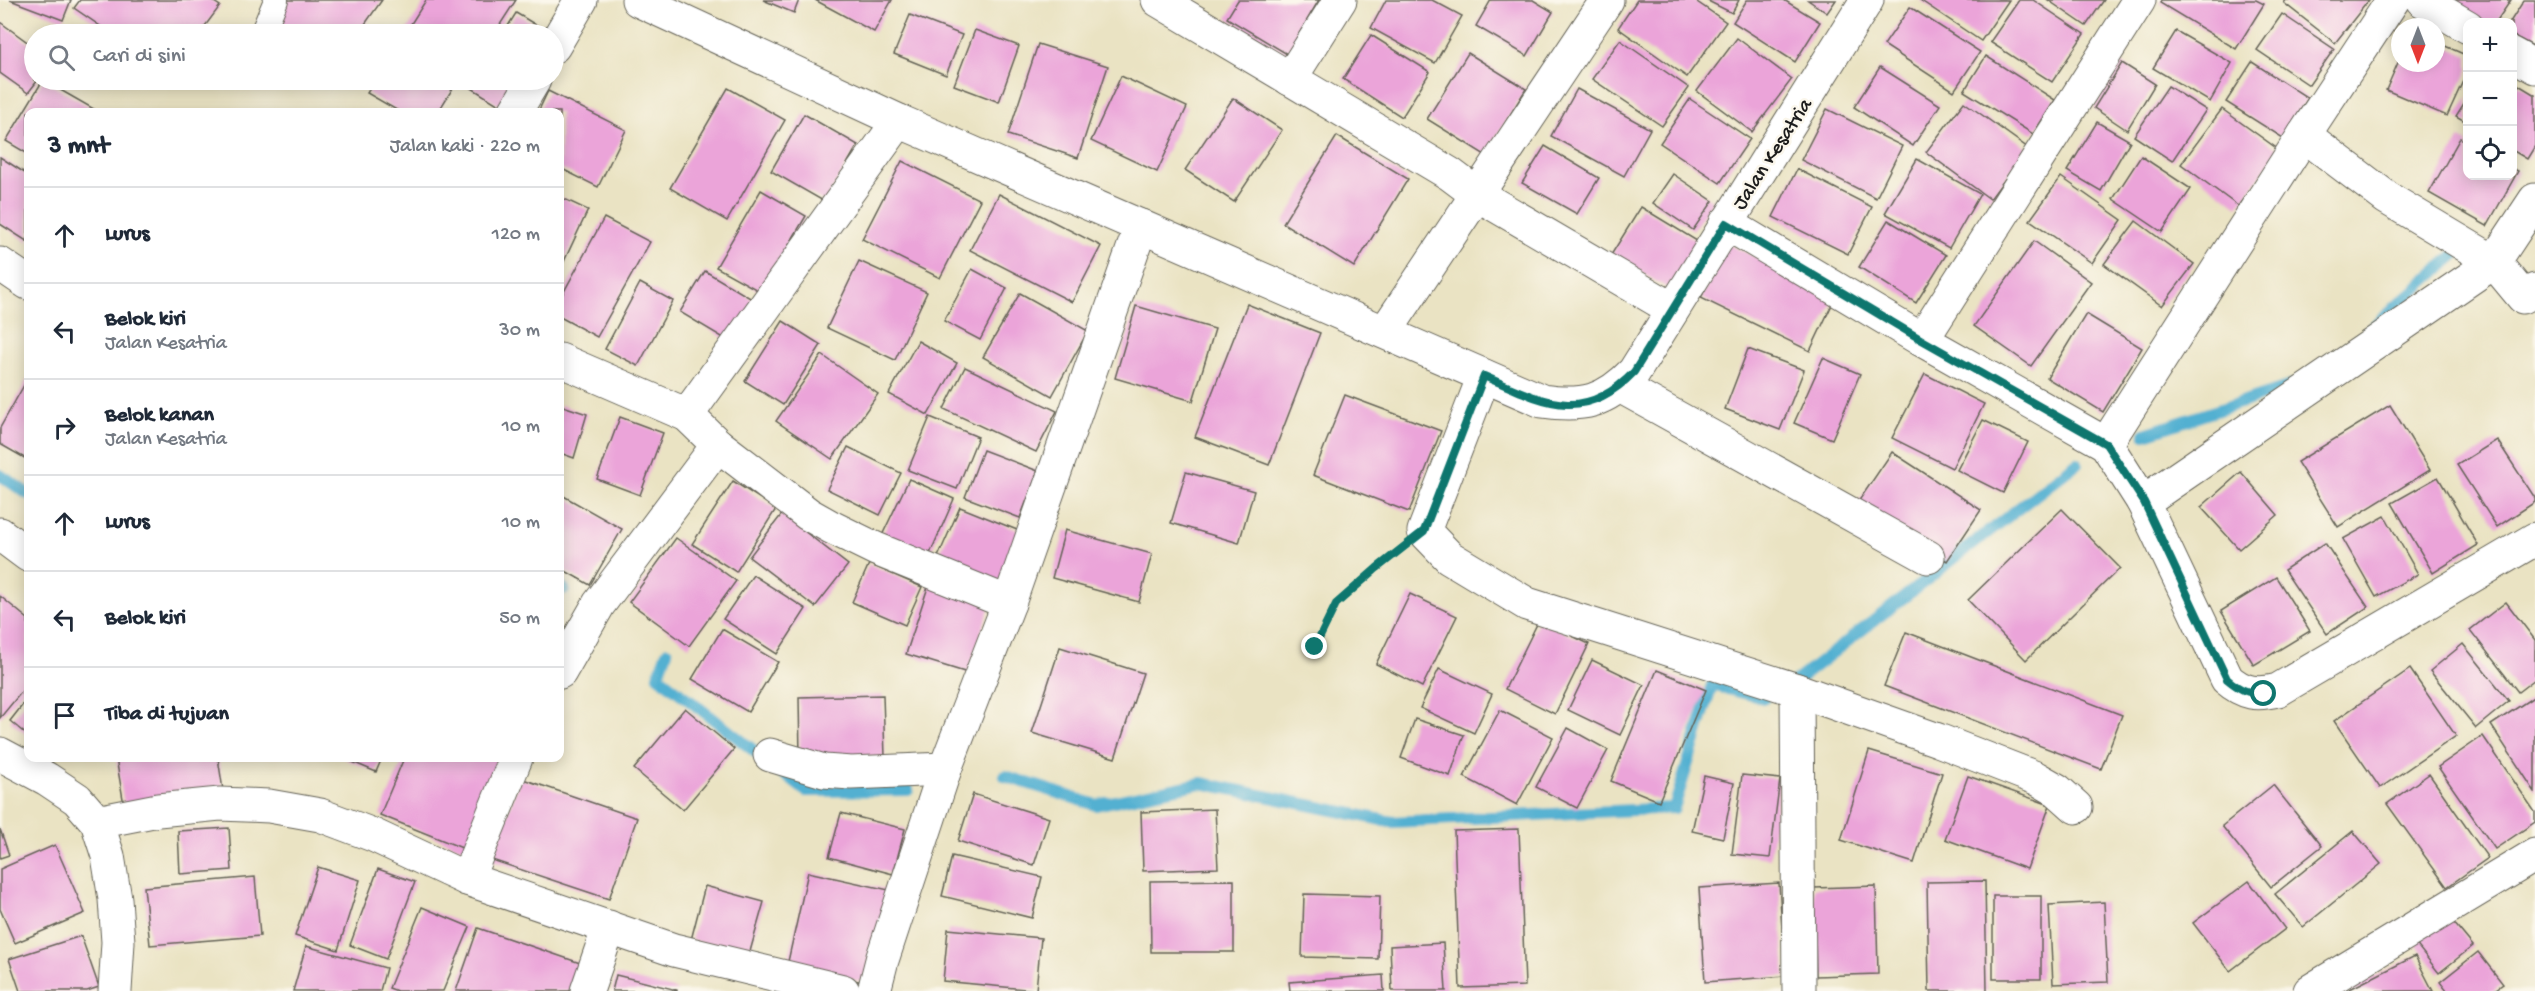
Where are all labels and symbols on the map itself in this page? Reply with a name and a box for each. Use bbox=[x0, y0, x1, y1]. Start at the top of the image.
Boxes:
north arrow bbox=[2391, 18, 2445, 72]
street label: Jalan Kesatria bbox=[1729, 93, 1820, 215]
route end bbox=[1301, 633, 1327, 659]
route start bbox=[2250, 680, 2276, 706]

